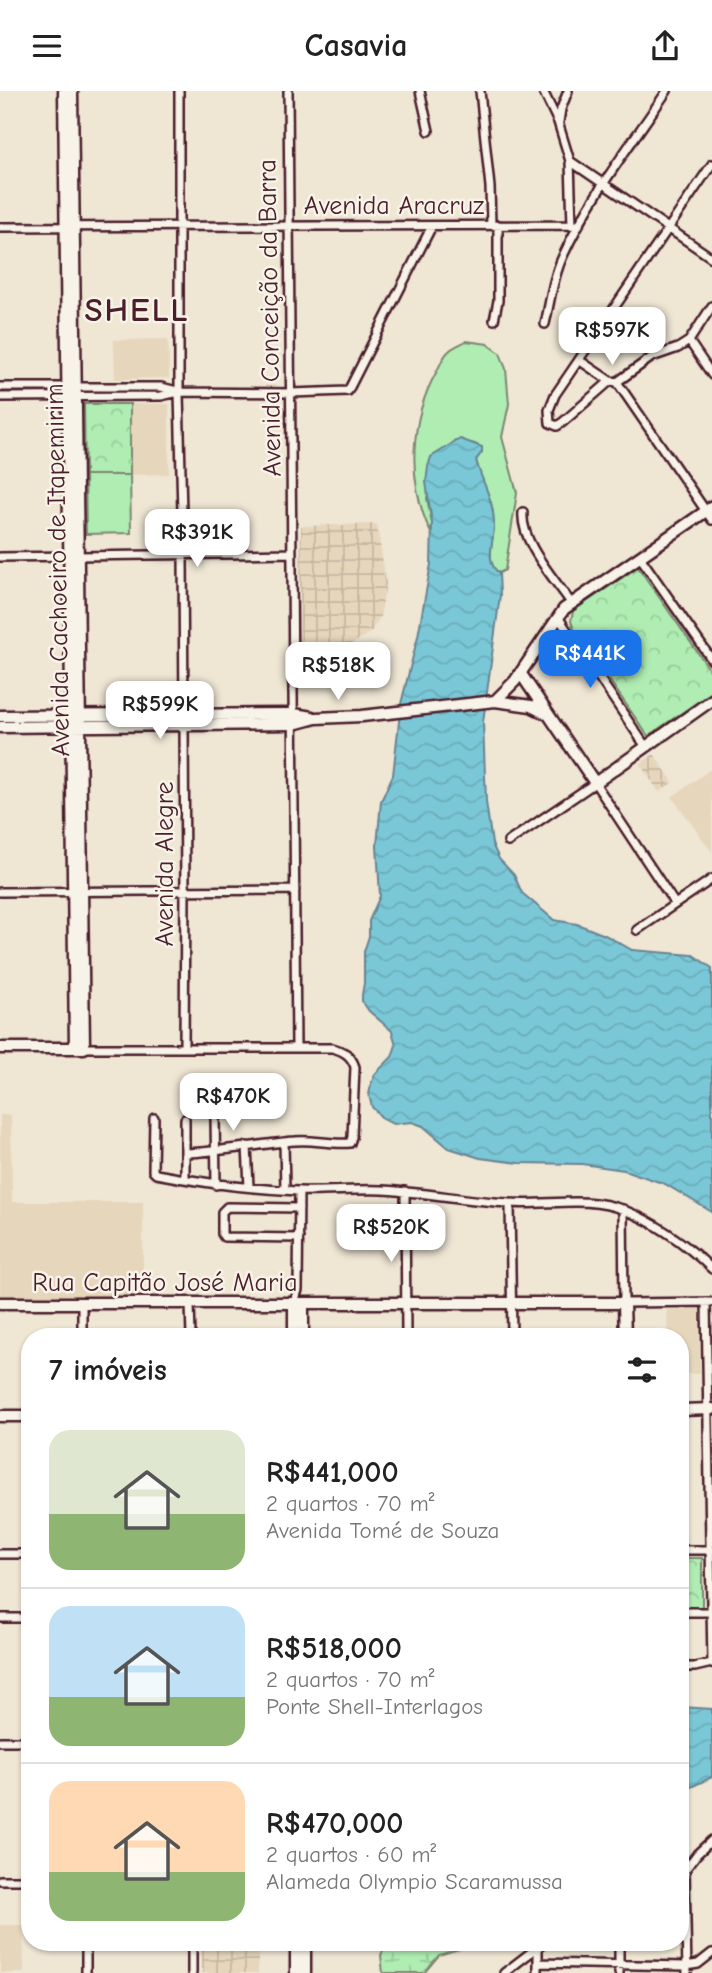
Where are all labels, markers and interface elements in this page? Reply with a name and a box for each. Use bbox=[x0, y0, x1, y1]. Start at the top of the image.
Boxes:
icon: menu bbox=[28, 27, 66, 65]
text: Casavia bbox=[305, 27, 407, 64]
icon: share bbox=[646, 27, 684, 65]
street label: Avenida Conceição da Barra bbox=[252, 159, 288, 477]
street label: Avenida Aracruz bbox=[304, 191, 484, 221]
district label: SHELL bbox=[84, 291, 190, 329]
pin: R$597K bbox=[555, 307, 669, 367]
text: R$597K bbox=[575, 316, 649, 343]
street label: Avenida Cachoeiro de Itapemirim bbox=[40, 383, 76, 757]
pin: R$391K bbox=[140, 510, 254, 569]
text: R$391K bbox=[161, 518, 233, 545]
pin: R$441K bbox=[533, 631, 647, 690]
text: R$441K bbox=[555, 639, 625, 666]
pin: R$518K bbox=[281, 643, 395, 702]
text: R$518K bbox=[301, 651, 375, 678]
pin: R$599K bbox=[103, 681, 217, 741]
text: R$599K bbox=[122, 690, 198, 717]
street label: Avenida Alegre bbox=[150, 781, 180, 947]
pin: R$470K bbox=[176, 1073, 290, 1133]
text: R$470K bbox=[196, 1082, 270, 1109]
pin: R$520K bbox=[334, 1205, 448, 1264]
text: R$520K bbox=[352, 1213, 430, 1240]
street label: Rua Capitão José Maria bbox=[32, 1268, 298, 1298]
icon: filters bbox=[623, 1351, 661, 1389]
text: 7 imóveis bbox=[49, 1353, 167, 1388]
text: R$441,000 bbox=[266, 1455, 399, 1490]
icon: home bbox=[105, 1458, 189, 1542]
text: 2 quartos · 70 m² bbox=[266, 1490, 435, 1517]
text: Avenida Tomé de Souza bbox=[266, 1517, 499, 1544]
text: R$518,000 bbox=[266, 1631, 402, 1666]
icon: home bbox=[105, 1634, 189, 1718]
text: 2 quartos · 70 m² bbox=[266, 1666, 435, 1693]
text: Ponte Shell-Interlagos bbox=[266, 1693, 483, 1720]
text: R$470,000 bbox=[266, 1806, 404, 1841]
icon: home bbox=[105, 1809, 189, 1893]
text: 2 quartos · 60 m² bbox=[266, 1841, 436, 1868]
text: Alameda Olympio Scaramussa bbox=[266, 1868, 563, 1895]

